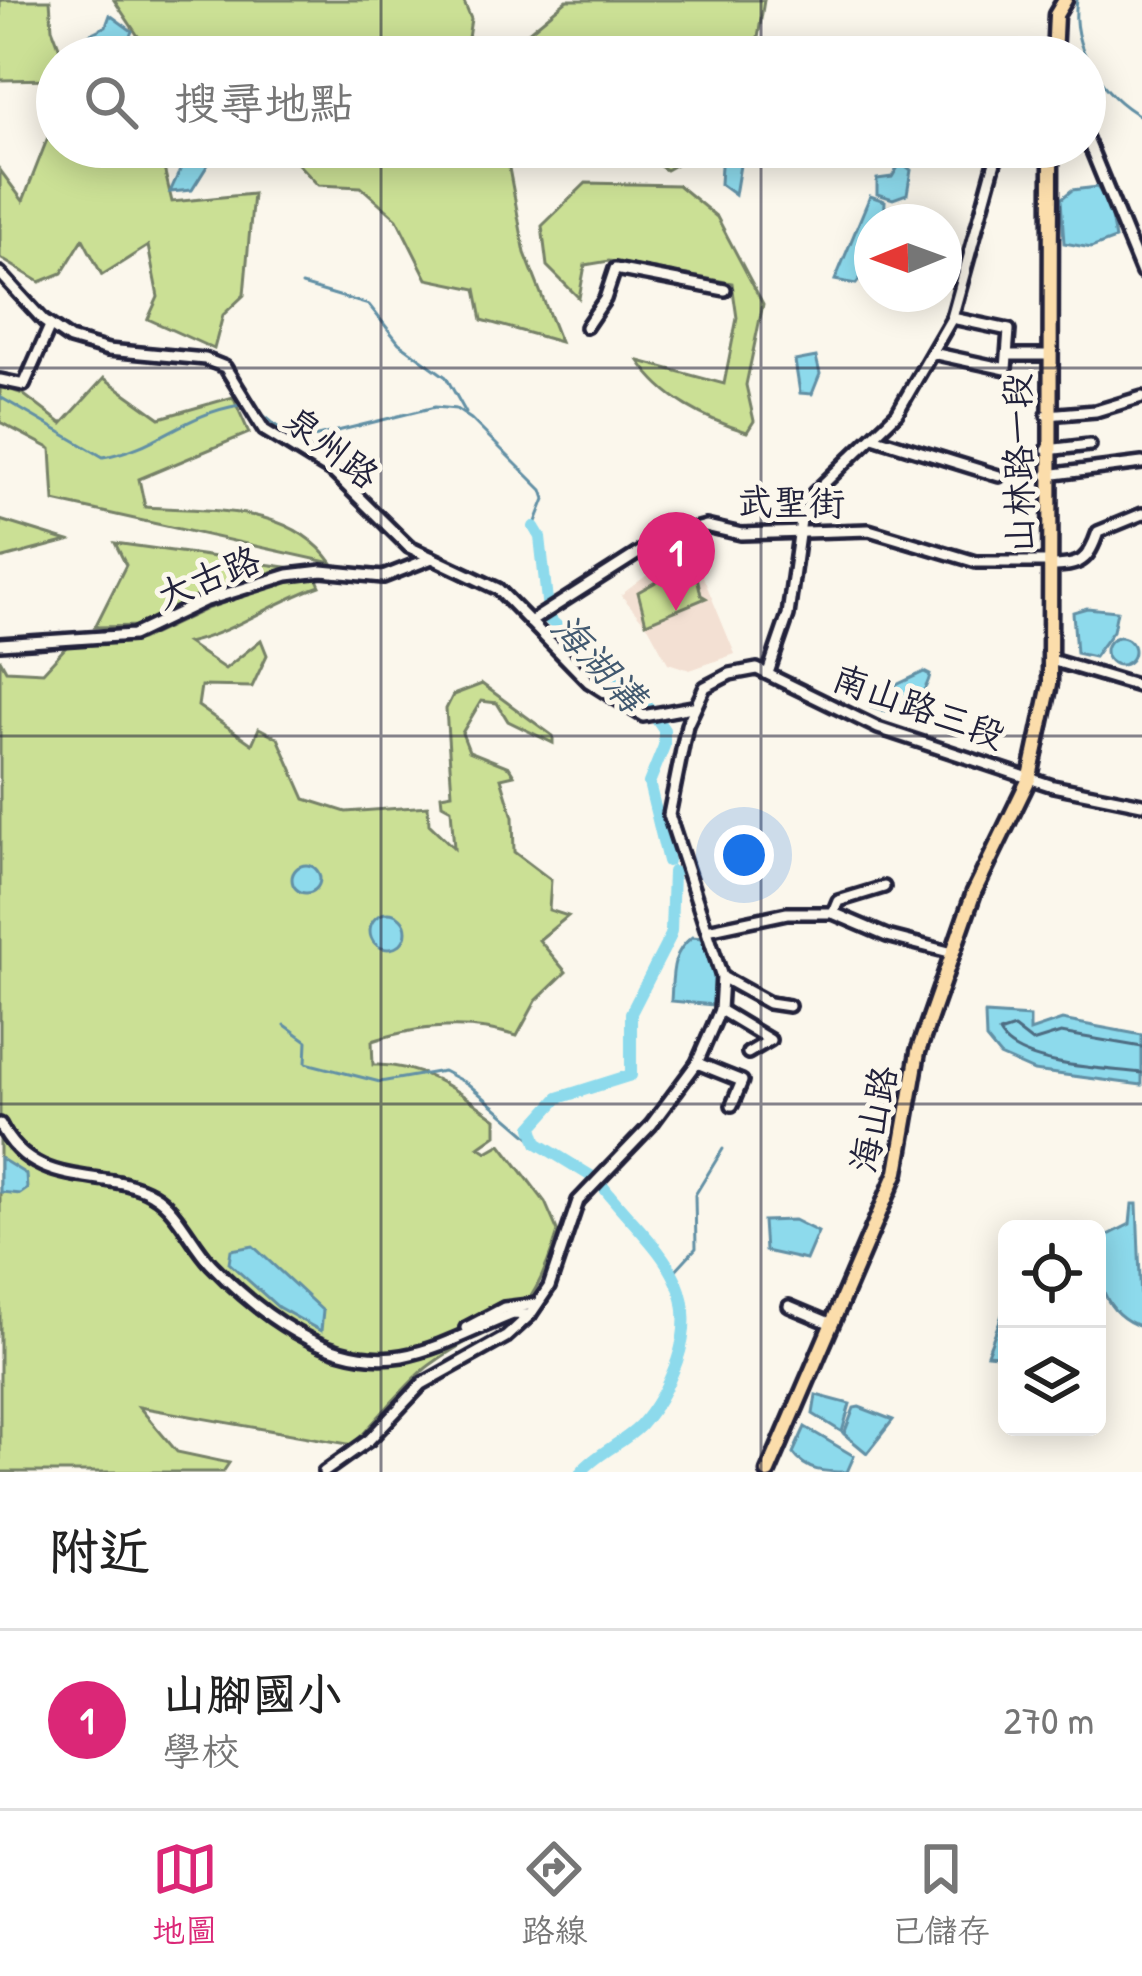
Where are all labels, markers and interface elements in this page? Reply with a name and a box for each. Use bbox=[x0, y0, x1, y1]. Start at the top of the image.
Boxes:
search box bbox=[36, 36, 1106, 168]
icon: search bbox=[78, 69, 144, 135]
text: 搜尋地點 bbox=[174, 72, 354, 133]
north arrow bbox=[854, 204, 962, 312]
street label: 山林路一段 bbox=[991, 373, 1044, 553]
street label: 泉州路 bbox=[275, 394, 390, 499]
street label: 武聖街 bbox=[737, 476, 845, 527]
pin: 1 bbox=[637, 512, 715, 611]
street label: 大古路 bbox=[149, 534, 267, 619]
water label: 海湖溝 bbox=[540, 601, 661, 725]
street label: 南山路三段 bbox=[826, 652, 1012, 759]
your location bbox=[714, 825, 774, 885]
street label: 海山路 bbox=[837, 1061, 908, 1177]
map controls bbox=[998, 1220, 1106, 1436]
button: locate bbox=[998, 1220, 1106, 1328]
button: layers bbox=[998, 1328, 1106, 1436]
text: 附近 bbox=[48, 1516, 150, 1585]
text: 山腳國小 bbox=[162, 1663, 342, 1724]
text: 1 bbox=[80, 1693, 94, 1746]
text: 270 m bbox=[1003, 1693, 1094, 1746]
text: 學校 bbox=[162, 1724, 240, 1777]
tab: 地圖 bbox=[152, 1836, 218, 1952]
tab: 路線 bbox=[521, 1836, 587, 1952]
tab: 已儲存 bbox=[891, 1836, 990, 1952]

